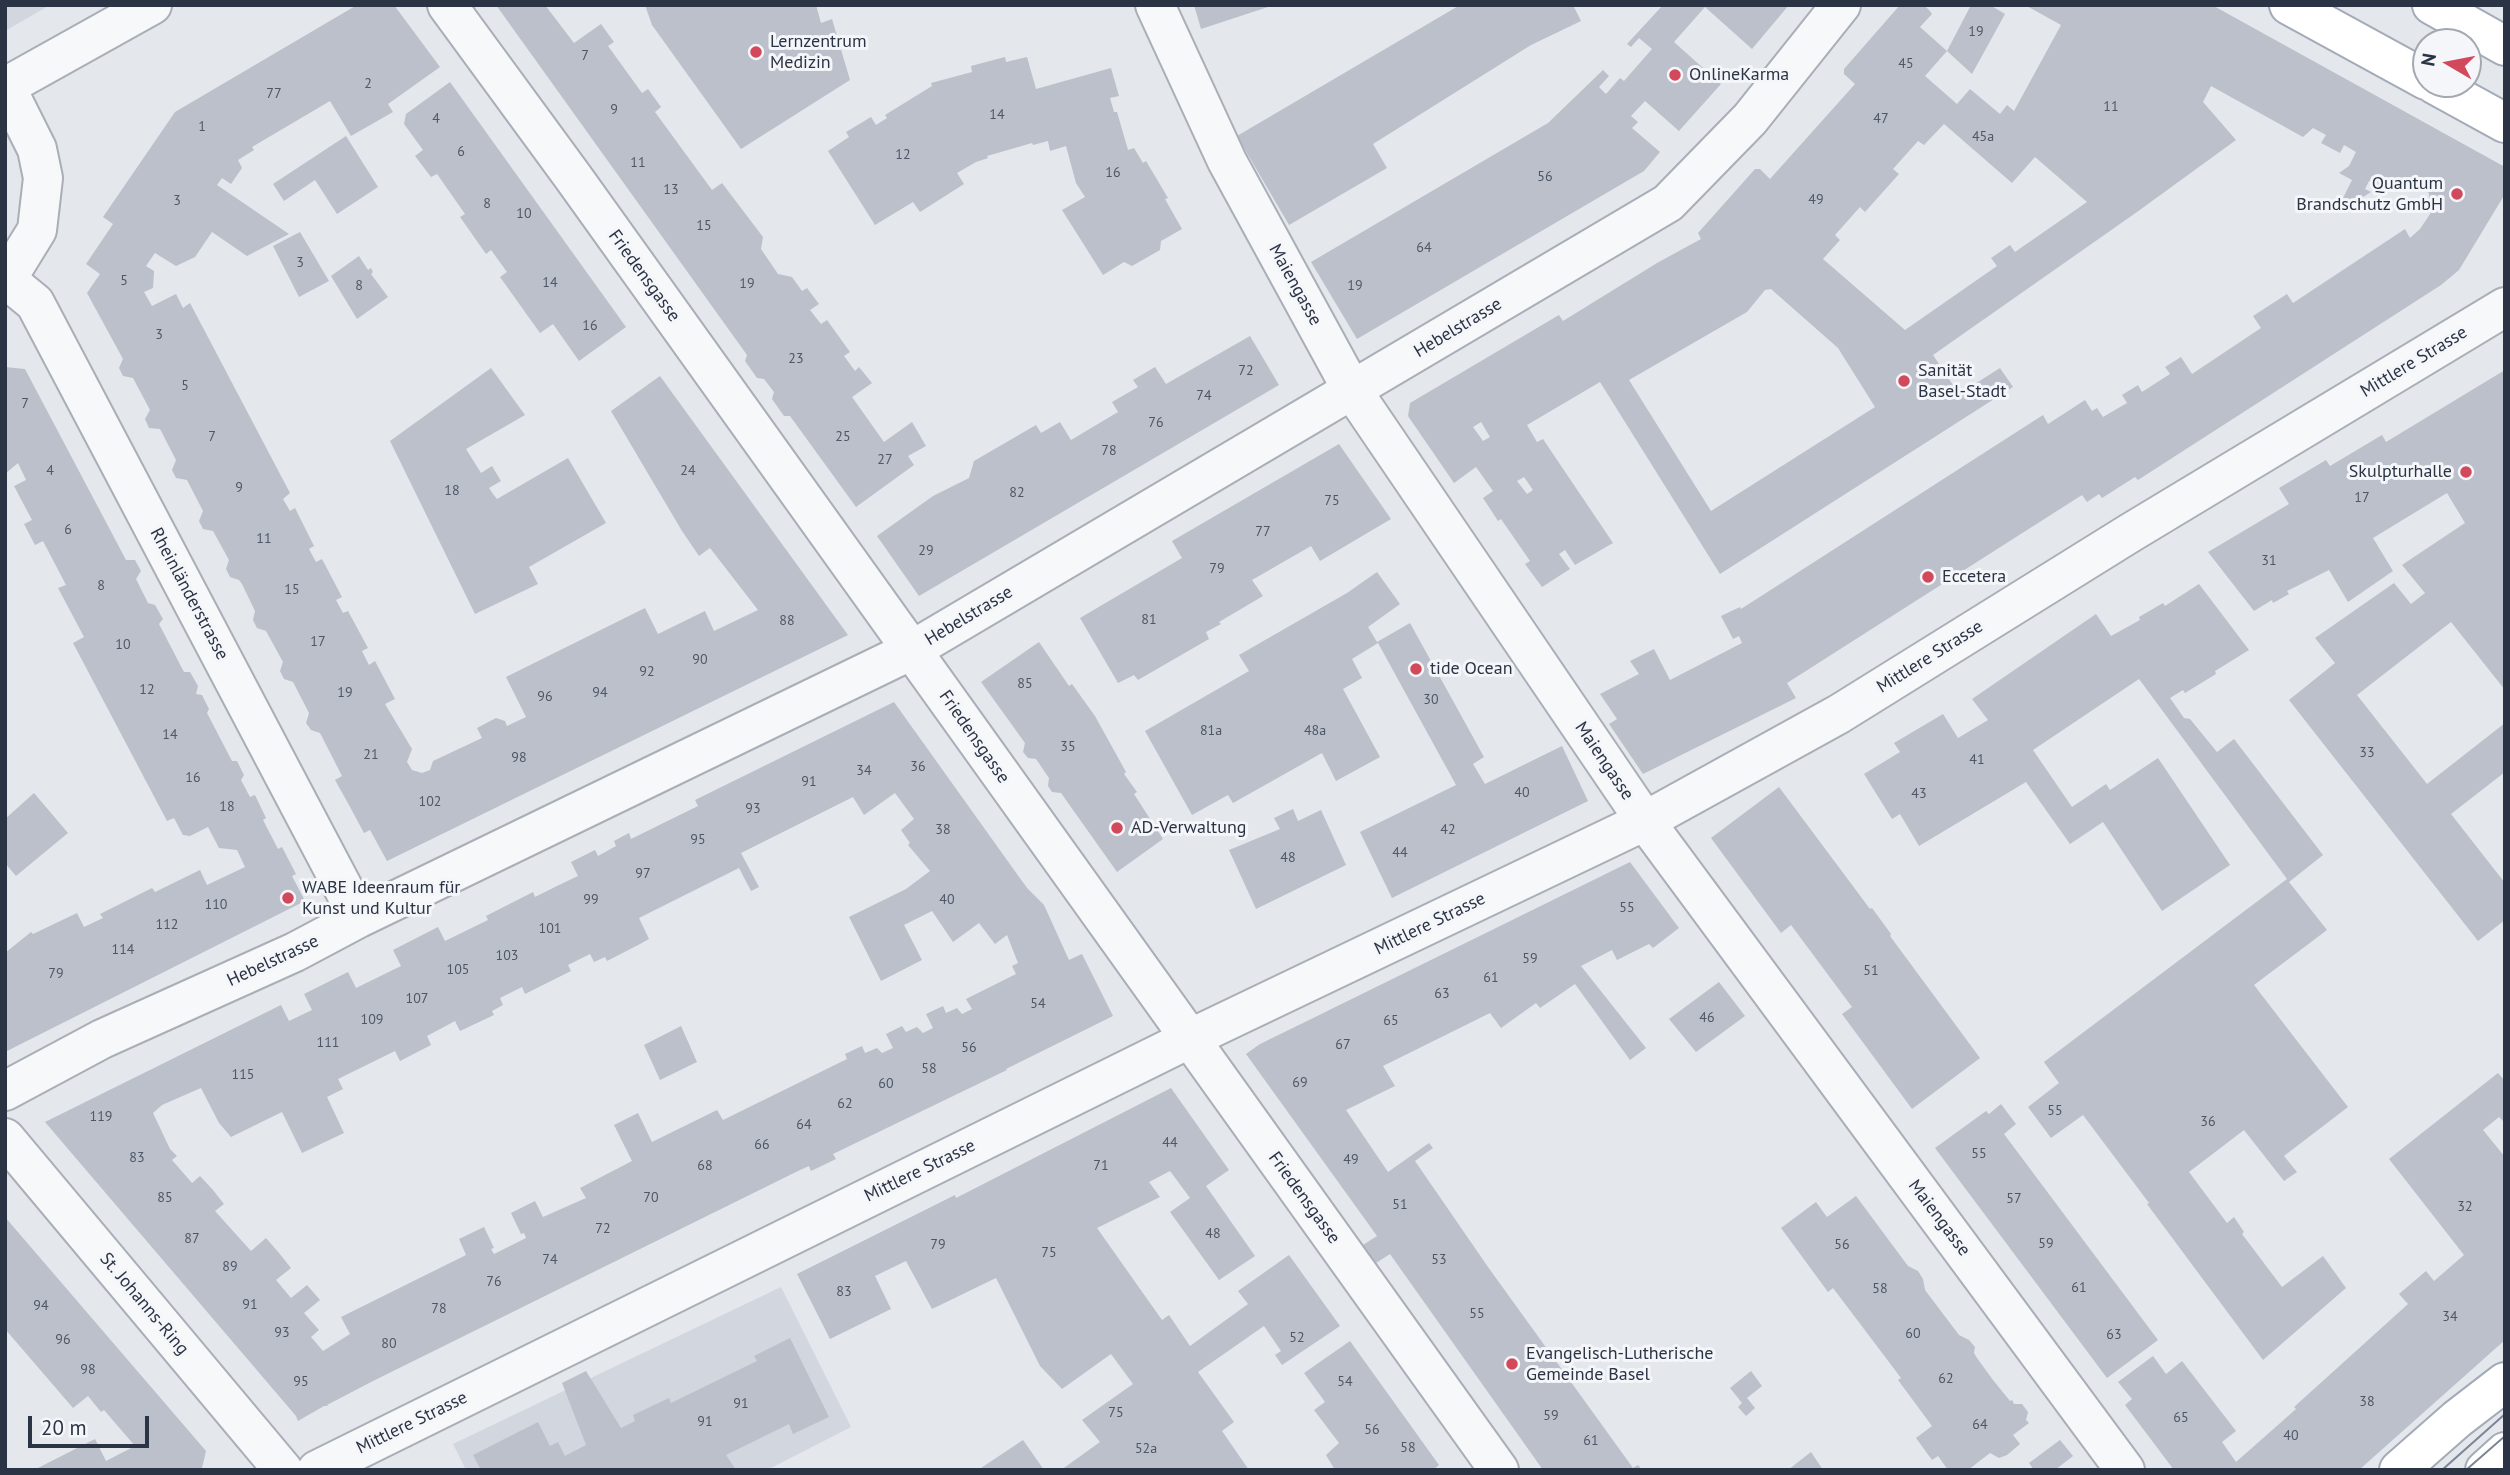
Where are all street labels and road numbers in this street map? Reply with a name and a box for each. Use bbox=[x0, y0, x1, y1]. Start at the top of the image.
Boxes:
street label: Friedensgasse bbox=[603, 226, 685, 326]
street label: Maiengasse bbox=[1264, 240, 1326, 330]
street label: Hebelstrasse bbox=[1410, 293, 1506, 363]
street label: Mittlere Strasse bbox=[2357, 322, 2471, 402]
street label: Rheinländerstrasse bbox=[145, 524, 233, 664]
street label: Hebelstrasse bbox=[921, 581, 1017, 651]
street label: Mittlere Strasse bbox=[1873, 616, 1987, 698]
street label: Friedensgasse bbox=[934, 686, 1014, 788]
street label: Maiengasse bbox=[1570, 718, 1638, 804]
street label: Mittlere Strasse bbox=[1371, 888, 1489, 960]
street label: Hebelstrasse bbox=[224, 930, 322, 992]
street label: Mittlere Strasse bbox=[861, 1135, 979, 1207]
street label: Friedensgasse bbox=[1263, 1148, 1345, 1248]
street label: Maiengasse bbox=[1903, 1176, 1975, 1260]
street label: St. Johanns-Ring bbox=[95, 1248, 193, 1360]
street label: Mittlere Strasse bbox=[353, 1387, 471, 1459]

